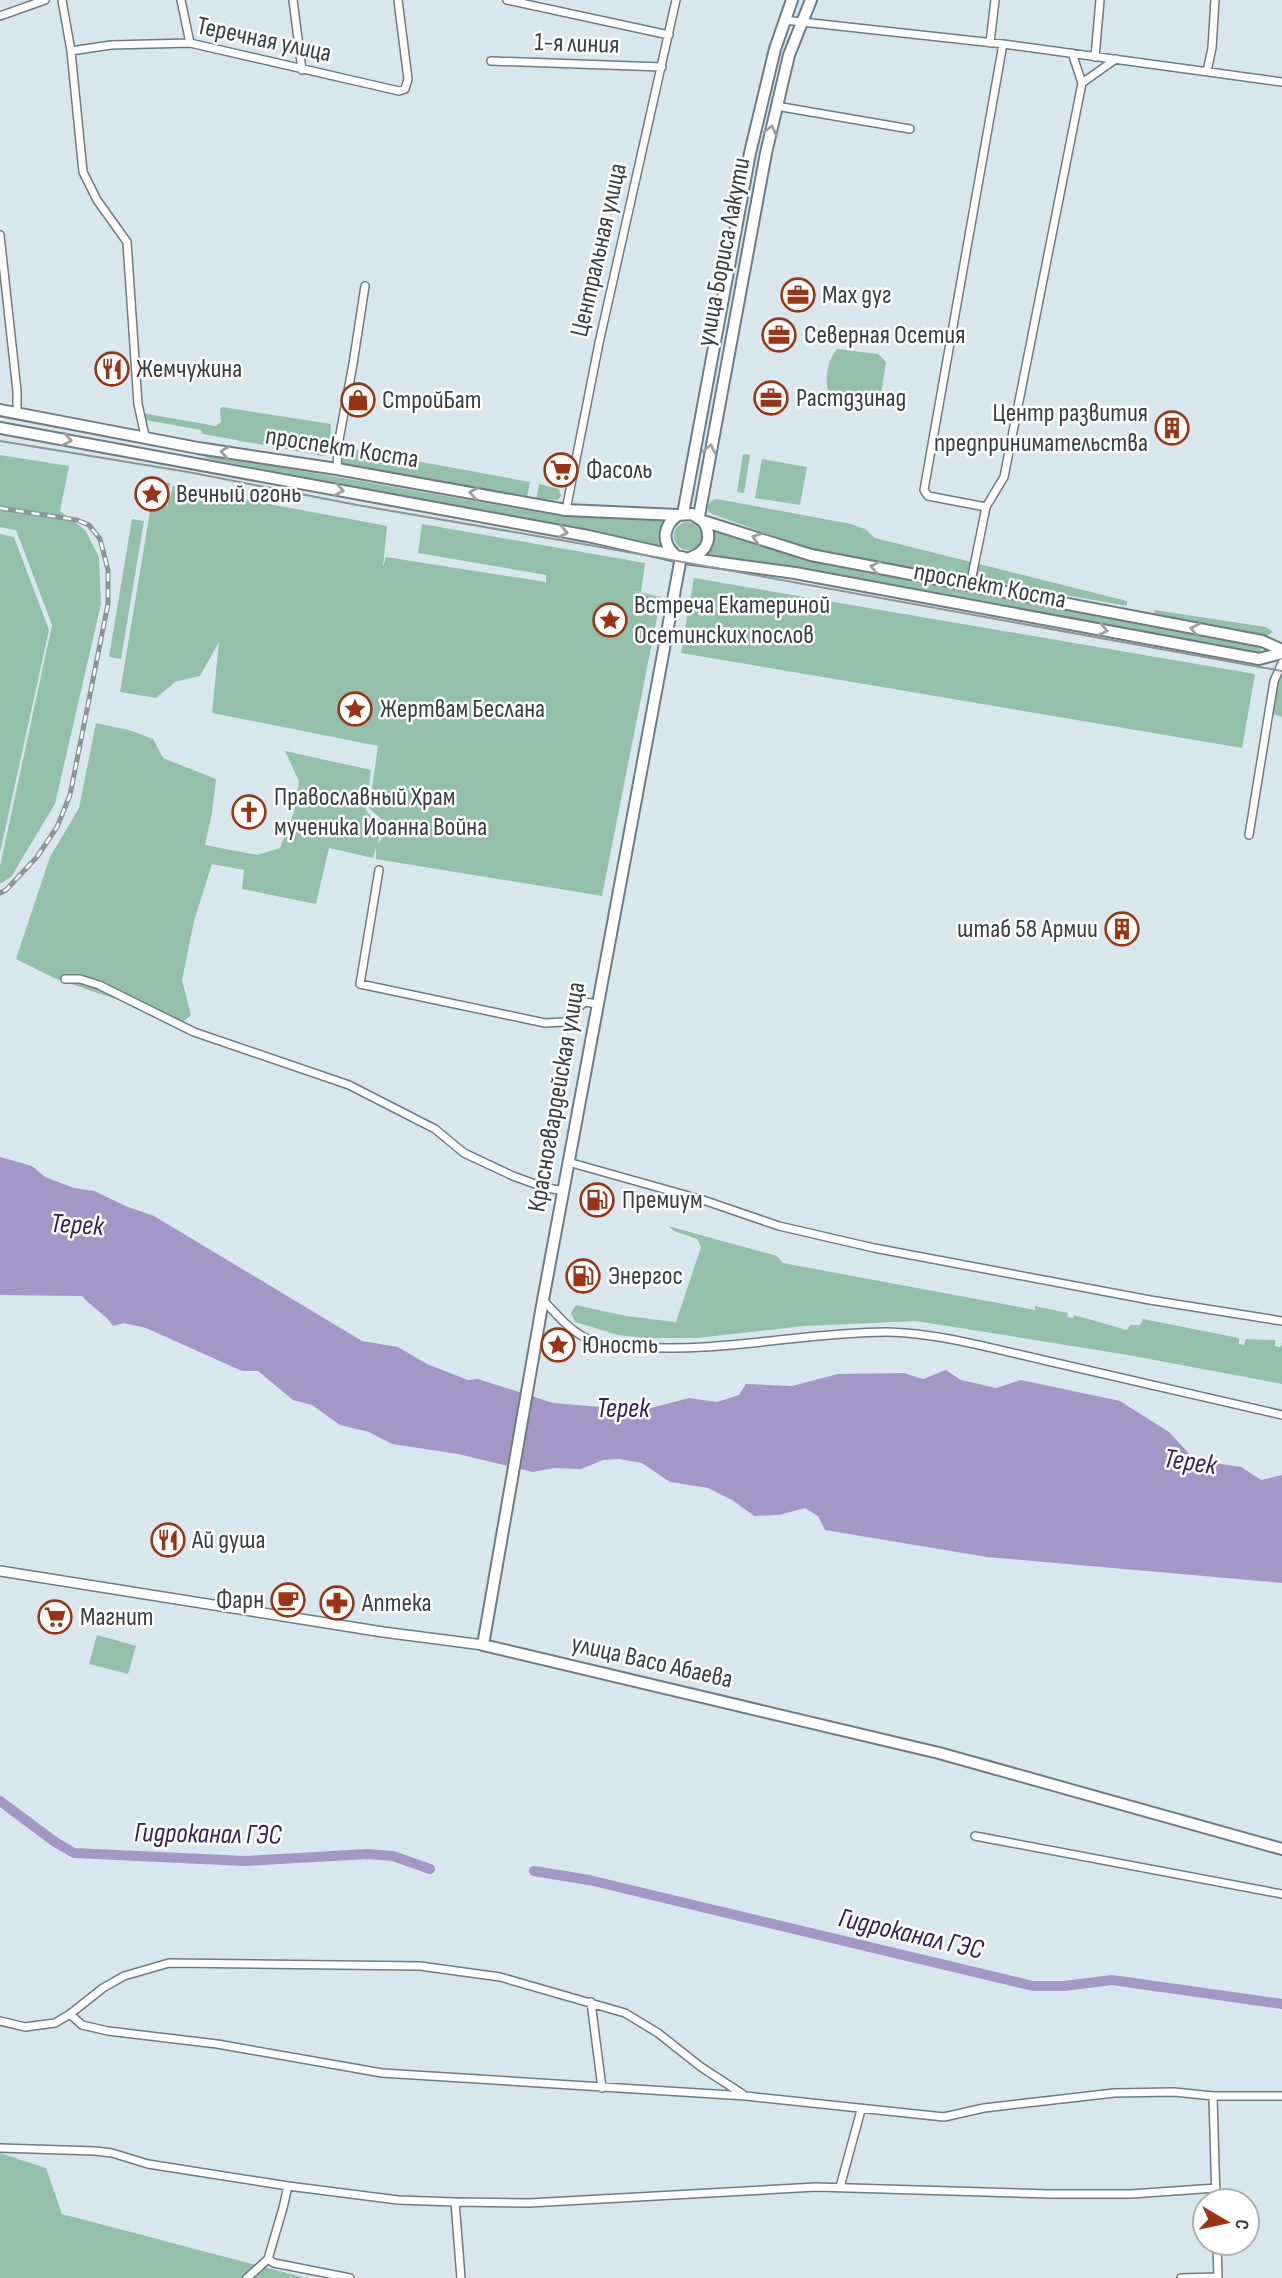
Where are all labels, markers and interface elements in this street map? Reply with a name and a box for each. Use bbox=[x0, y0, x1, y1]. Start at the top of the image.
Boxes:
street label: Теречная улица bbox=[194, 11, 334, 69]
street label: 1-я линия bbox=[534, 27, 620, 61]
one-way arrow bbox=[763, 124, 777, 136]
street label: улица Бориса Лакути bbox=[690, 155, 758, 349]
street label: Центральная улица bbox=[564, 160, 634, 340]
office icon: Мах дуг bbox=[779, 276, 817, 314]
place label: Мах дуг bbox=[822, 280, 892, 311]
office icon: Северная Осетия bbox=[760, 316, 798, 354]
place label: Северная Осетия bbox=[804, 320, 965, 351]
restaurant icon: Жемчужина bbox=[93, 350, 131, 388]
place label: Жемчужина bbox=[136, 354, 242, 385]
office icon: Растдзинад bbox=[752, 379, 790, 417]
shop icon: СтройБат bbox=[339, 381, 377, 419]
place label: Растдзинад bbox=[796, 383, 906, 414]
place label: СтройБат bbox=[382, 385, 482, 416]
place label: Центр развития предпринимательства bbox=[934, 398, 1148, 459]
building icon: Центр развития предпринимательства bbox=[1153, 409, 1191, 447]
street label: проспект Коста bbox=[263, 421, 421, 475]
one-way arrow bbox=[61, 431, 73, 446]
one-way arrow bbox=[702, 443, 717, 455]
one-way arrow bbox=[220, 445, 231, 460]
supermarket icon: Фасоль bbox=[542, 451, 580, 489]
place label: Фасоль bbox=[586, 455, 653, 486]
place icon: Вечный огонь bbox=[133, 475, 171, 513]
place label: Вечный огонь bbox=[176, 479, 302, 510]
one-way arrow bbox=[333, 482, 345, 497]
one-way arrow bbox=[468, 487, 480, 502]
one-way arrow bbox=[557, 524, 569, 539]
one-way arrow bbox=[751, 532, 764, 546]
street label: проспект Коста bbox=[911, 556, 1069, 616]
one-way arrow bbox=[869, 561, 881, 576]
place label: Встреча Екатериной Осетинских послов bbox=[634, 590, 830, 651]
place icon: Встреча Екатериной Осетинских послов bbox=[591, 601, 629, 639]
one-way arrow bbox=[1097, 622, 1109, 637]
one-way arrow bbox=[1189, 622, 1201, 637]
place icon: Жертвам Беслана bbox=[336, 690, 374, 728]
place label: Жертвам Беслана bbox=[380, 694, 545, 725]
place label: Православный Храм мученика Иоанна Война bbox=[274, 782, 487, 843]
church icon: Православный Храм мученика Иоанна Война bbox=[230, 793, 268, 831]
building icon: штаб 58 Армии bbox=[1103, 910, 1141, 948]
place label: штаб 58 Армии bbox=[957, 914, 1098, 945]
street label: Красногвардейская улица bbox=[522, 980, 592, 1214]
fuel station icon: Премиум bbox=[578, 1181, 616, 1219]
place label: Премиум bbox=[622, 1185, 703, 1216]
water label: Терек bbox=[49, 1207, 106, 1243]
fuel station icon: Энергос bbox=[564, 1257, 602, 1295]
place label: Энергос bbox=[608, 1261, 683, 1292]
place icon: Юность bbox=[539, 1326, 577, 1364]
place label: Юность bbox=[582, 1330, 658, 1361]
water label: Терек bbox=[597, 1392, 651, 1425]
water label: Терек bbox=[1162, 1442, 1220, 1482]
restaurant icon: Ай душа bbox=[149, 1521, 187, 1559]
place label: Ай душа bbox=[191, 1525, 265, 1556]
cafe icon: Фарн bbox=[269, 1581, 307, 1619]
pharmacy icon: Аптека bbox=[318, 1584, 356, 1622]
place label: Фарн bbox=[216, 1585, 264, 1616]
place label: Аптека bbox=[361, 1588, 432, 1619]
supermarket icon: Магнит bbox=[36, 1598, 74, 1636]
place label: Магнит bbox=[80, 1602, 153, 1633]
street label: улица Васо Абаева bbox=[568, 1628, 736, 1696]
water label: Гидроканал ГЭС bbox=[134, 1816, 283, 1852]
water label: Гидроканал ГЭС bbox=[835, 1901, 987, 1967]
north arrow bbox=[1191, 2187, 1261, 2257]
text: С bbox=[1229, 2218, 1253, 2231]

